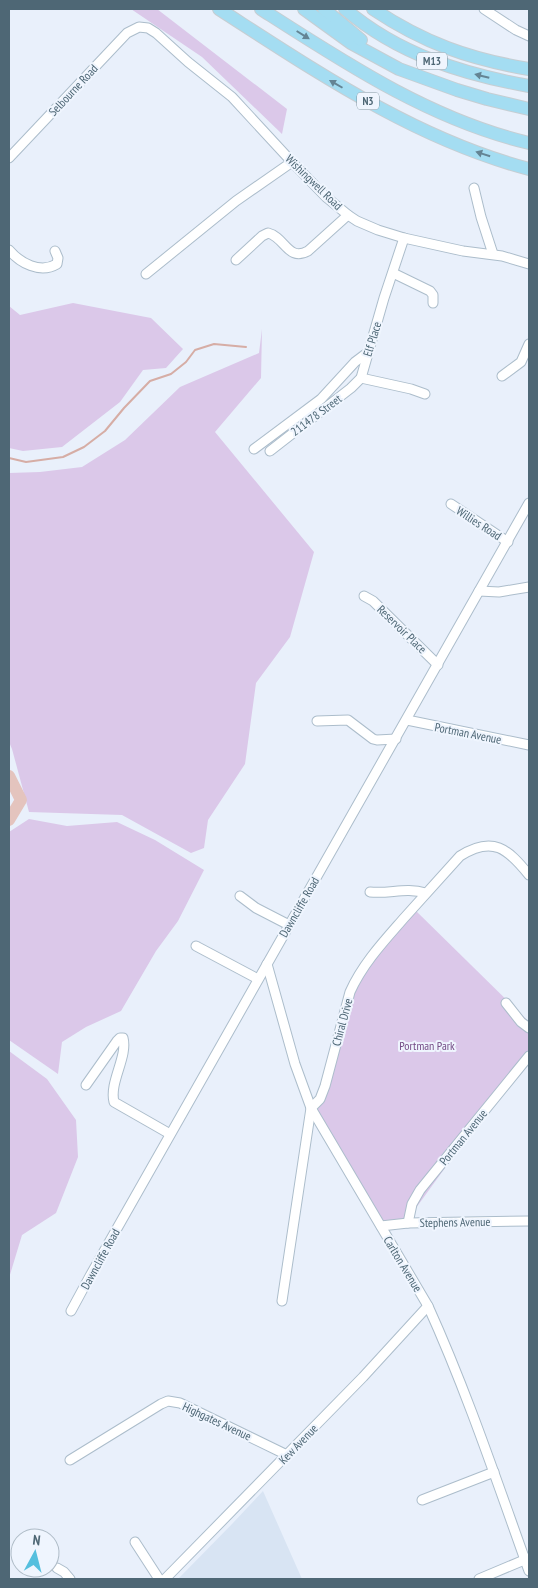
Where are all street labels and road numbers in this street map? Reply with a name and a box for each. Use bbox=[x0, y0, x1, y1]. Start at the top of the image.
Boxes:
road number: M13 bbox=[417, 52, 447, 70]
street label: Selbourne Road bbox=[45, 61, 101, 119]
road number: N3 bbox=[357, 92, 379, 110]
street label: Wishingwell Road bbox=[282, 151, 346, 213]
street label: Elf Place bbox=[360, 320, 384, 358]
street label: 211478 Street bbox=[288, 391, 345, 439]
street label: Willies Road bbox=[454, 503, 504, 543]
street label: Reservoir Place bbox=[374, 602, 430, 656]
street label: Portman Avenue bbox=[433, 719, 503, 747]
street label: Dawncliffe Road bbox=[276, 874, 322, 940]
street label: Chiral Drive bbox=[328, 997, 356, 1047]
street label: Portman Avenue bbox=[436, 1106, 490, 1168]
street label: Stephens Avenue bbox=[420, 1214, 490, 1230]
street label: Dawncliffe Road bbox=[77, 1226, 123, 1292]
street label: Carlton Avenue bbox=[380, 1233, 426, 1295]
street label: Highgates Avenue bbox=[180, 1399, 254, 1444]
street label: Kew Avenue bbox=[275, 1421, 321, 1467]

